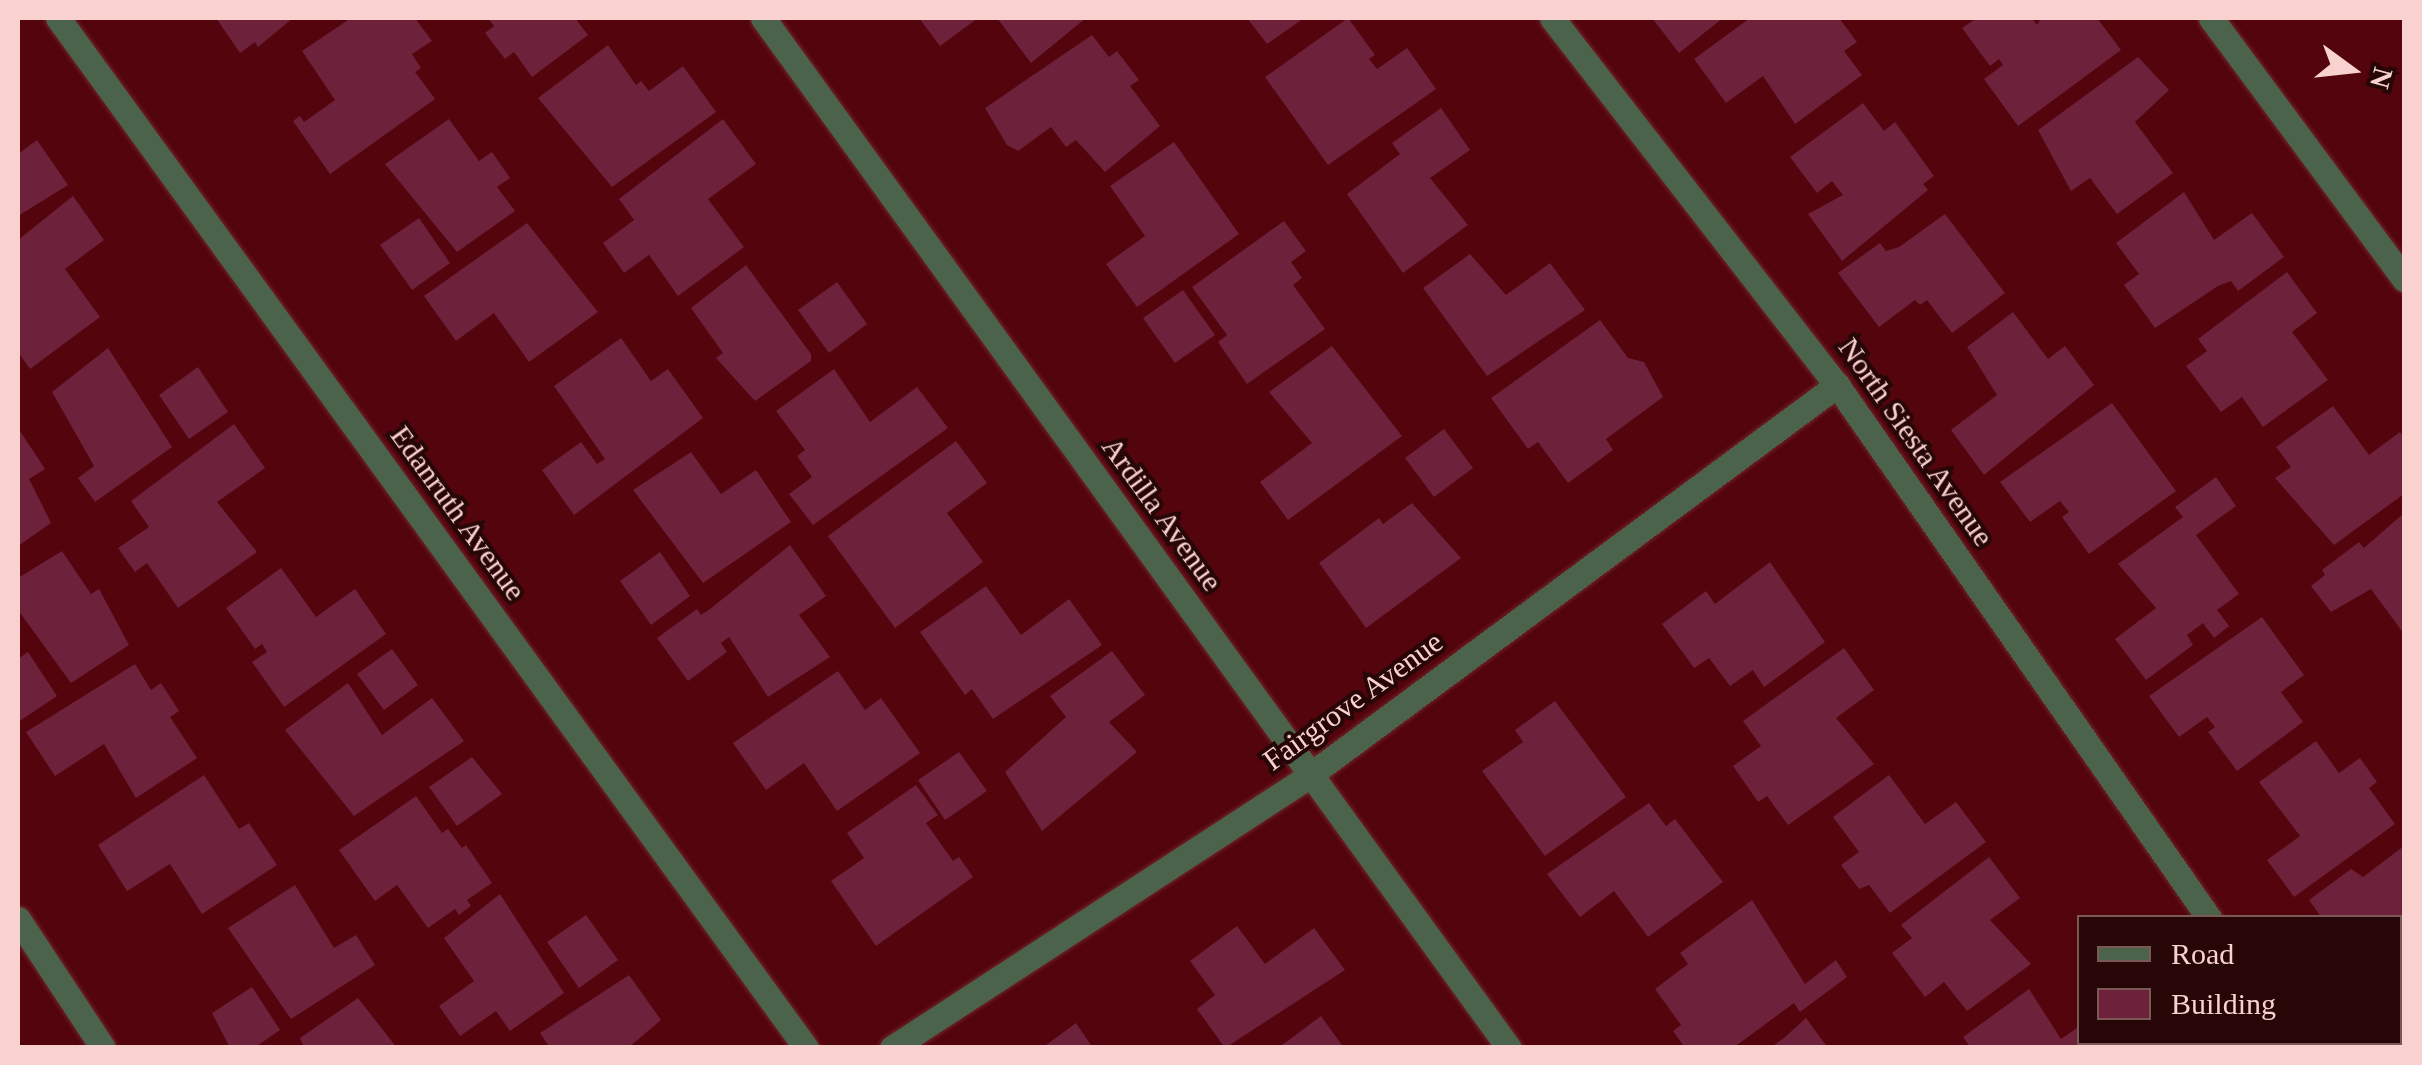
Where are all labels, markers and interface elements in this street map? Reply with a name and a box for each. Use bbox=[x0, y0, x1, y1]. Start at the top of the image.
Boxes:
north arrow bbox=[2302, 20, 2402, 120]
text: N bbox=[2364, 64, 2399, 92]
street label: North Siesta Avenue bbox=[1830, 330, 2002, 554]
street label: Edanruth Avenue bbox=[382, 418, 534, 608]
street label: Ardilla Avenue bbox=[1093, 429, 1231, 599]
street label: Fairgrove Avenue bbox=[1256, 623, 1450, 779]
legend bbox=[2077, 915, 2402, 1045]
text: Road bbox=[2171, 937, 2234, 970]
text: Building bbox=[2171, 987, 2276, 1020]

